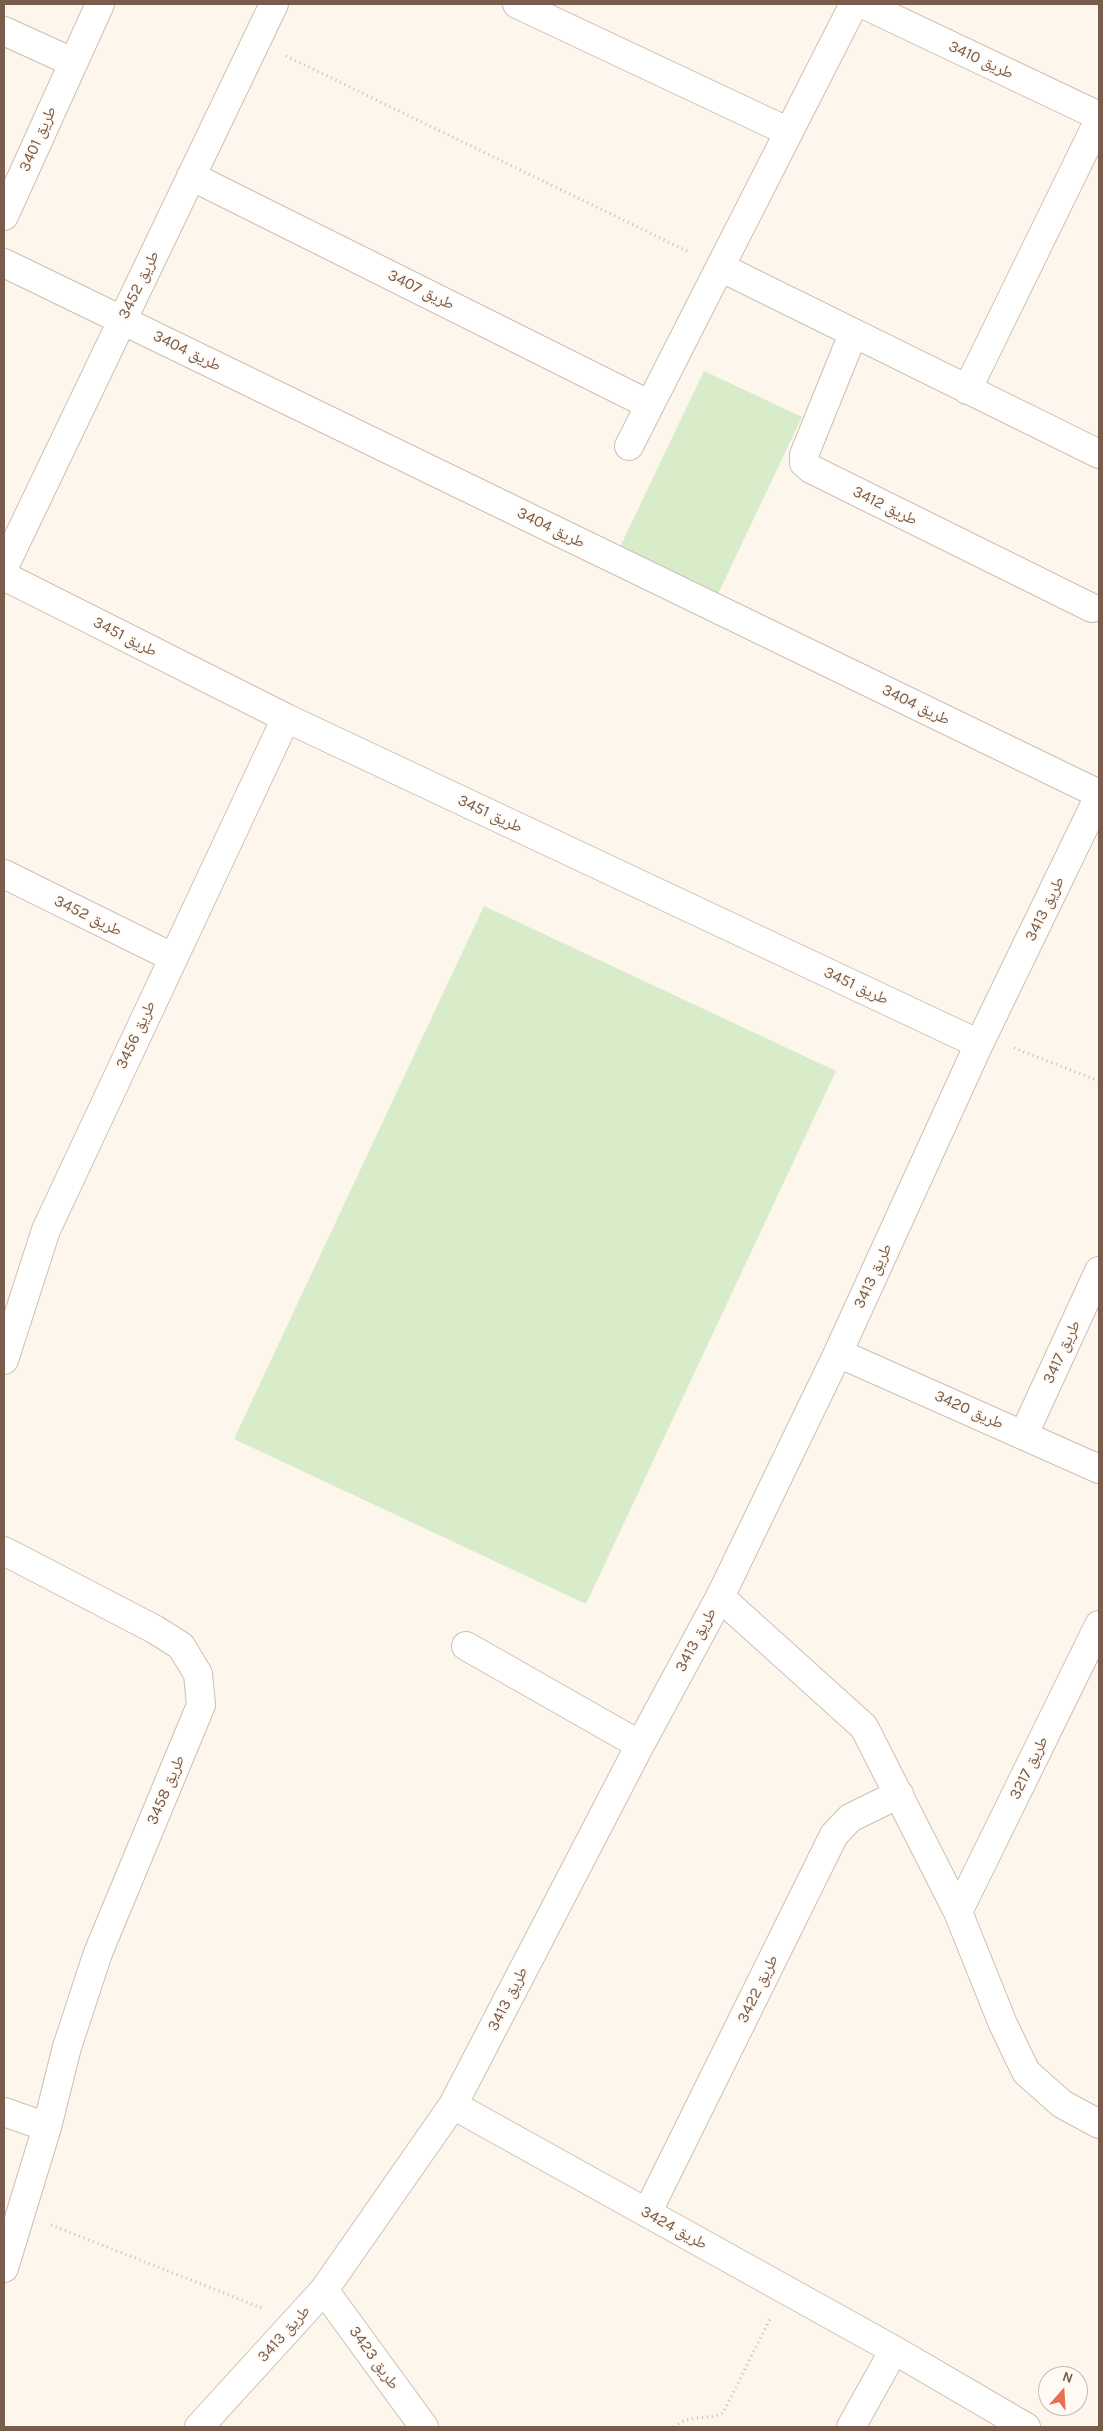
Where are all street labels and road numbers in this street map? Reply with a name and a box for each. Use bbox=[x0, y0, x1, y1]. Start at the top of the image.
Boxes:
street label: طريق 3410 bbox=[945, 37, 1017, 83]
street label: طريق 3401 bbox=[15, 103, 61, 175]
street label: طريق 3452 bbox=[114, 248, 164, 322]
street label: طريق 3407 bbox=[384, 266, 458, 314]
street label: طريق 3404 bbox=[150, 326, 224, 376]
street label: طريق 3412 bbox=[850, 482, 920, 530]
street label: طريق 3404 bbox=[514, 503, 588, 553]
street label: طريق 3451 bbox=[90, 613, 160, 661]
street label: طريق 3404 bbox=[879, 680, 953, 730]
street label: طريق 3451 bbox=[455, 791, 525, 837]
street label: طريق 3413 bbox=[1021, 873, 1069, 945]
street label: طريق 3452 bbox=[51, 891, 125, 941]
street label: طريق 3451 bbox=[821, 963, 891, 1009]
street label: طريق 3456 bbox=[112, 998, 160, 1072]
street label: طريق 3413 bbox=[850, 1240, 896, 1312]
street label: طريق 3417 bbox=[1039, 1317, 1085, 1387]
street label: طريق 3420 bbox=[931, 1386, 1007, 1434]
street label: طريق 3413 bbox=[671, 1605, 721, 1675]
street label: طريق 3217 bbox=[1005, 1733, 1053, 1803]
street label: طريق 3458 bbox=[143, 1752, 189, 1828]
street label: طريق 3422 bbox=[733, 1952, 783, 2026]
street label: طريق 3413 bbox=[484, 1964, 532, 2034]
street label: طريق 3424 bbox=[637, 2202, 711, 2254]
street label: طريق 3413 bbox=[254, 2302, 314, 2366]
street label: طريق 3423 bbox=[345, 2323, 403, 2393]

